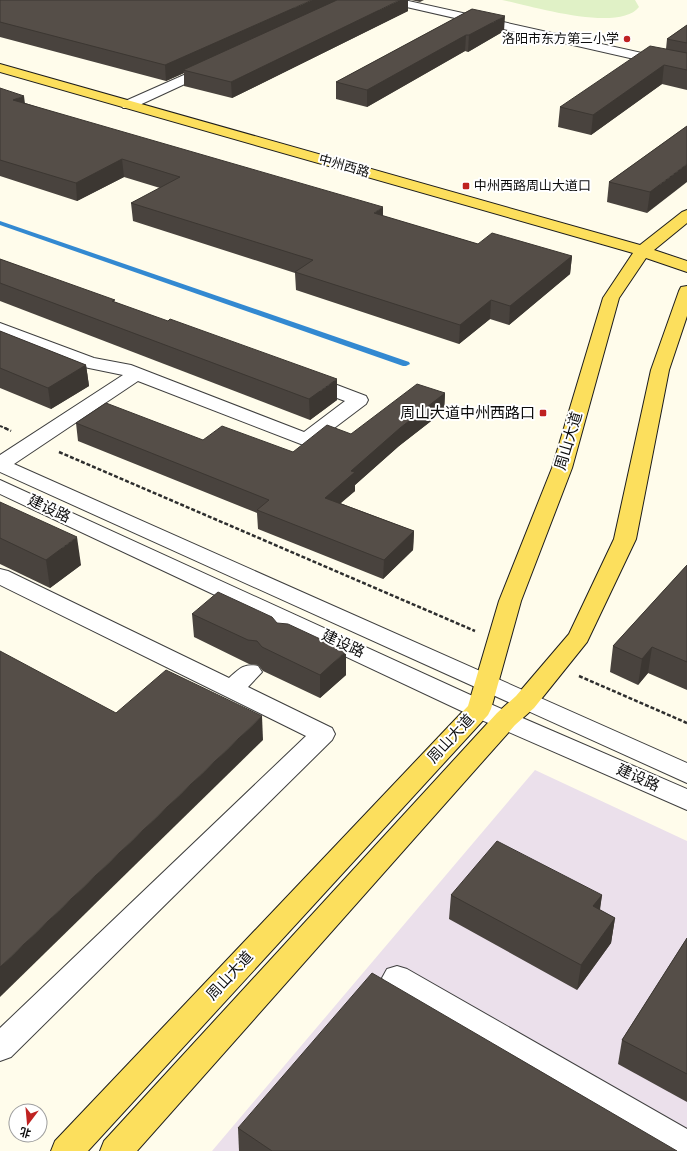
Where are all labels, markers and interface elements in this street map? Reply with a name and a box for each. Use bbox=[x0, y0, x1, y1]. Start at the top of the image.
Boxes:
place label: 洛阳市东方第三小学 bbox=[502, 29, 619, 49]
marker: 洛阳市东方第三小学 bbox=[622, 34, 632, 44]
street label: 中州西路 bbox=[316, 149, 372, 183]
place label: 中州西路周山大道口 bbox=[474, 176, 591, 196]
marker: 中州西路周山大道口 bbox=[461, 181, 471, 191]
place label: 周山大道中州西路口 bbox=[400, 402, 535, 425]
marker: 周山大道中州西路口 bbox=[538, 408, 548, 418]
street label: 周山大道 bbox=[549, 409, 589, 473]
street label: 建设路 bbox=[24, 489, 74, 529]
street label: 建设路 bbox=[318, 624, 368, 664]
street label: 周山大道 bbox=[422, 709, 480, 769]
street label: 建设路 bbox=[613, 758, 663, 798]
street label: 周山大道 bbox=[201, 946, 259, 1006]
north arrow bbox=[8, 1103, 48, 1143]
text: 北 bbox=[18, 1122, 33, 1142]

